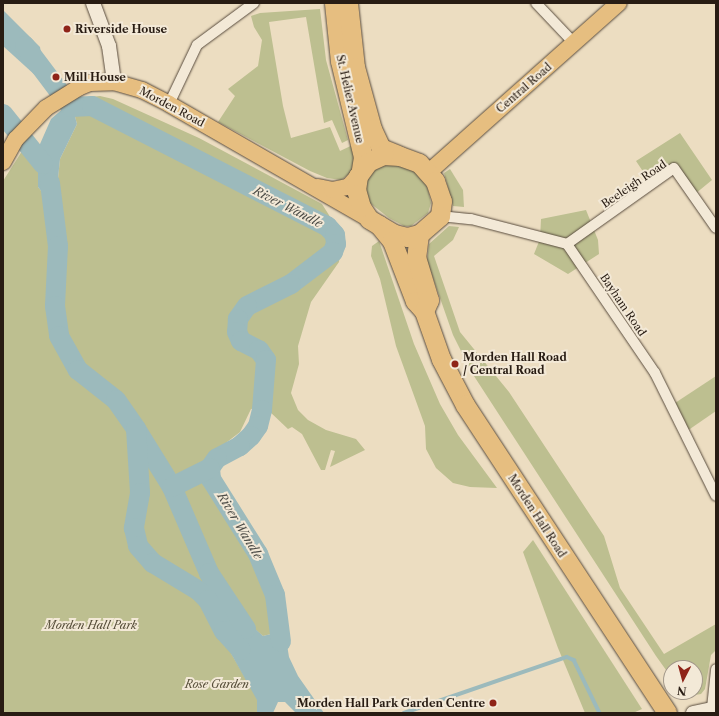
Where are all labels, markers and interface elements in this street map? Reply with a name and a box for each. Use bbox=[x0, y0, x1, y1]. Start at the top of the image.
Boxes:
place label: Riverside House bbox=[75, 22, 167, 36]
marker: Riverside House bbox=[62, 24, 72, 34]
street label: St. Helier Avenue bbox=[333, 53, 367, 145]
street label: Central Road bbox=[494, 60, 554, 116]
place label: Mill House bbox=[64, 70, 126, 84]
marker: Mill House bbox=[51, 72, 61, 82]
street label: Morden Road bbox=[137, 84, 207, 130]
street label: Beeleigh Road bbox=[599, 157, 669, 211]
water label: River Wandle bbox=[251, 183, 325, 231]
street label: Bayham Road bbox=[597, 271, 649, 339]
place label: Morden Hall Road / Central Road bbox=[463, 351, 567, 377]
marker: Morden Hall Road / Central Road bbox=[450, 359, 460, 369]
street label: Morden Hall Road bbox=[505, 472, 569, 560]
water label: River Wandle bbox=[214, 490, 266, 562]
park label: Morden Hall Park bbox=[45, 618, 137, 632]
north arrow bbox=[663, 660, 703, 700]
park label: Rose Garden bbox=[185, 677, 249, 691]
text: N bbox=[676, 683, 687, 698]
place label: Morden Hall Park Garden Centre bbox=[297, 696, 485, 710]
marker: Morden Hall Park Garden Centre bbox=[488, 698, 498, 708]

